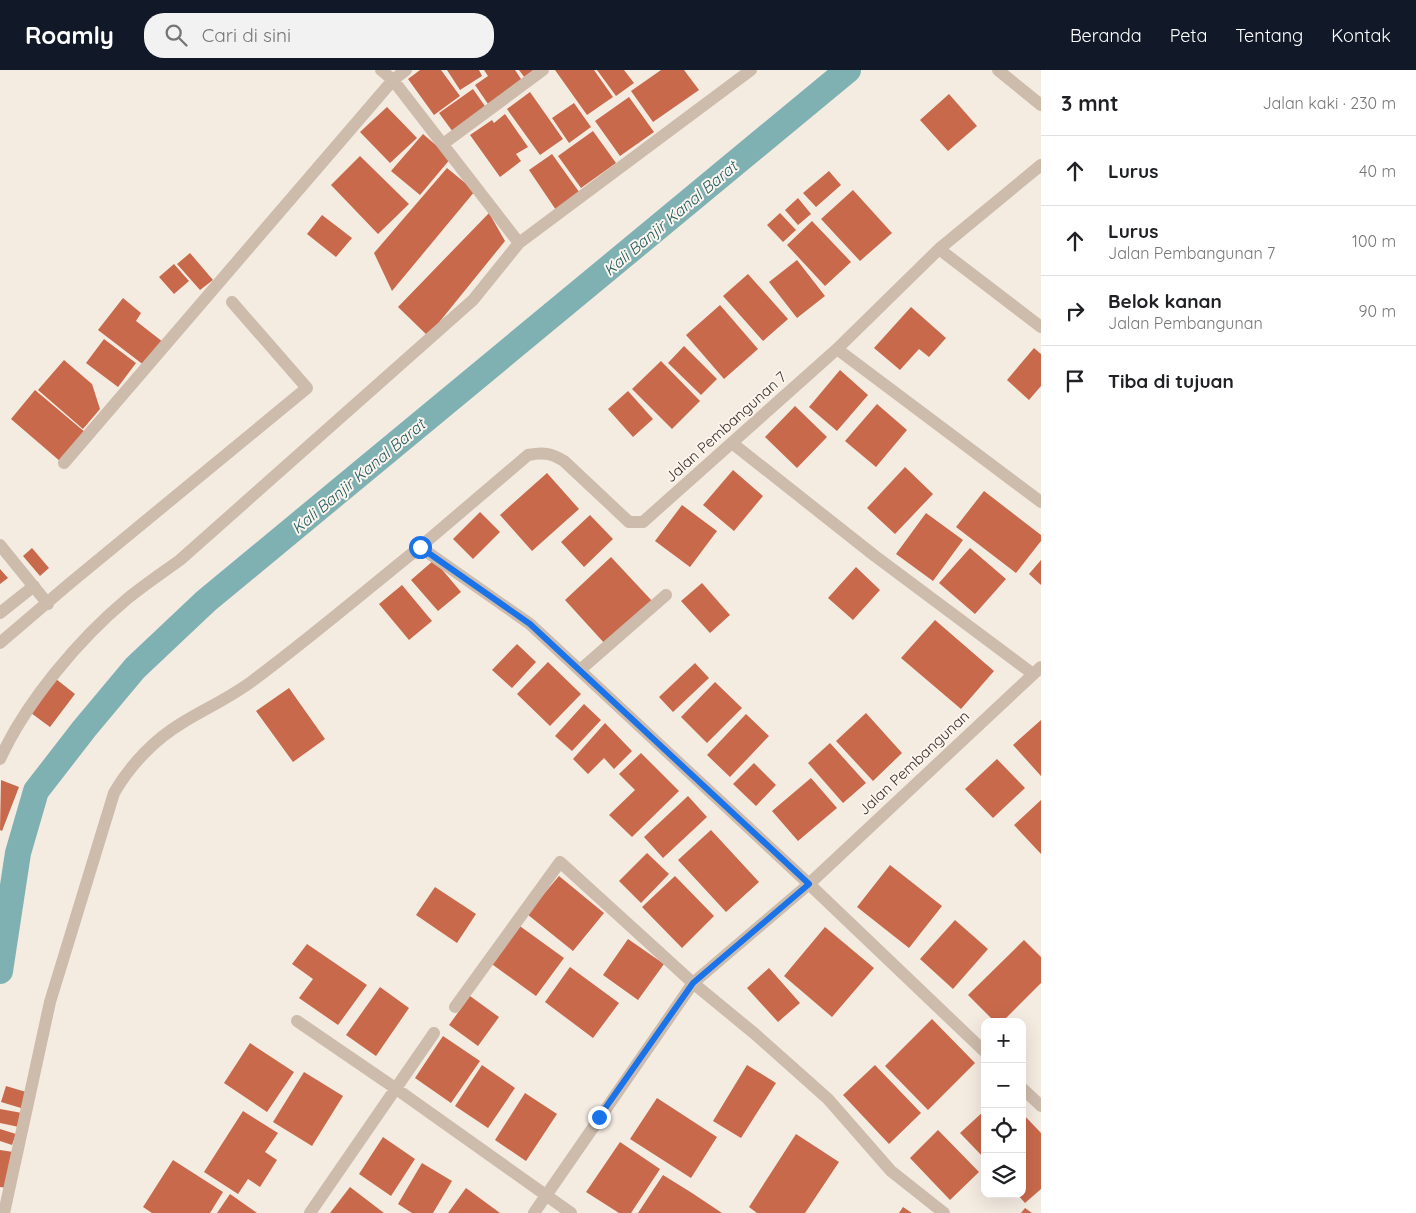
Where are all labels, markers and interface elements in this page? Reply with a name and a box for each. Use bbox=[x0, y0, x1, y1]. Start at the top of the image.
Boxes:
search box bbox=[144, 13, 494, 58]
text: Roamly bbox=[25, 20, 114, 50]
icon: search bbox=[162, 21, 190, 49]
text: Cari di sini bbox=[202, 23, 291, 47]
text: Beranda bbox=[1070, 24, 1142, 47]
text: Peta bbox=[1170, 24, 1207, 47]
text: Tentang bbox=[1235, 24, 1303, 47]
text: Kontak bbox=[1331, 24, 1391, 47]
text: 3 mnt bbox=[1061, 90, 1119, 116]
text: Jalan kaki · 230 m bbox=[1262, 93, 1396, 113]
water label: Kali Banjir Kanal Barat bbox=[599, 155, 742, 280]
icon: ahead bbox=[1061, 157, 1089, 185]
text: Lurus bbox=[1108, 159, 1158, 183]
text: 40 m bbox=[1359, 161, 1396, 181]
text: Lurus bbox=[1108, 219, 1158, 243]
icon: ahead bbox=[1061, 227, 1089, 255]
text: 100 m bbox=[1352, 231, 1396, 251]
text: Jalan Pembangunan 7 bbox=[1108, 243, 1275, 263]
text: Belok kanan bbox=[1108, 289, 1222, 313]
icon: right bbox=[1061, 297, 1089, 325]
text: 90 m bbox=[1359, 301, 1396, 321]
text: Jalan Pembangunan bbox=[1108, 313, 1263, 333]
street label: Jalan Pembangunan 7 bbox=[661, 367, 790, 486]
icon: arrive bbox=[1061, 367, 1089, 395]
text: Tiba di tujuan bbox=[1108, 369, 1234, 393]
water label: Kali Banjir Kanal Barat bbox=[287, 413, 430, 538]
route start bbox=[409, 536, 432, 559]
street label: Jalan Pembangunan bbox=[854, 706, 973, 819]
map controls bbox=[981, 1018, 1026, 1198]
button: + bbox=[981, 1018, 1026, 1063]
button: − bbox=[981, 1063, 1026, 1108]
route end bbox=[588, 1106, 611, 1129]
button: locate bbox=[981, 1108, 1026, 1153]
button: layers bbox=[981, 1153, 1026, 1198]

